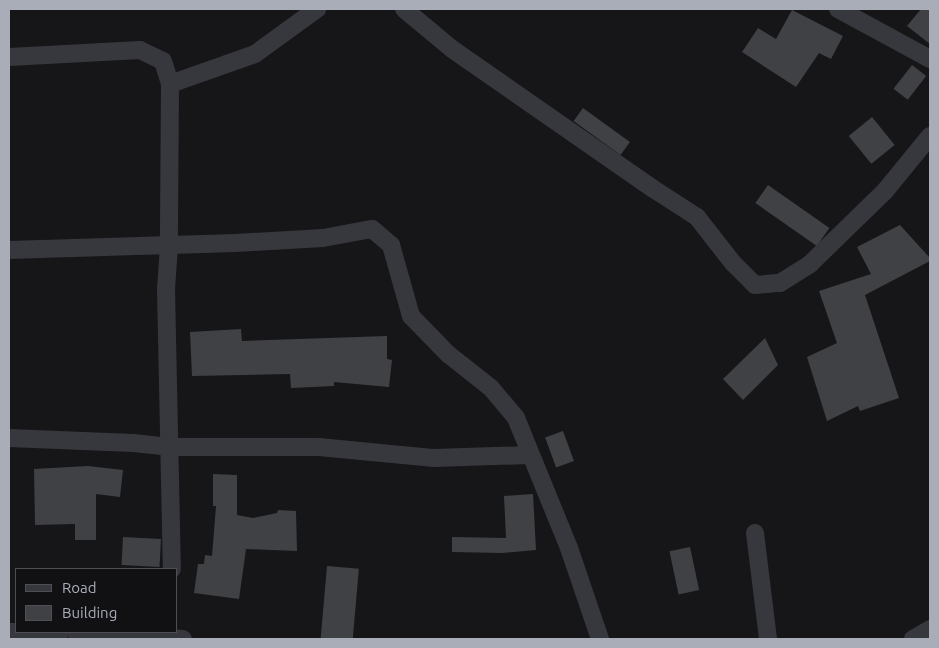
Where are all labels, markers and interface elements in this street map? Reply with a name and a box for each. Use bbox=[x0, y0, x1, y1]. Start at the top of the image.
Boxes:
legend bbox=[15, 568, 178, 633]
text: Road bbox=[62, 579, 97, 596]
text: Building bbox=[62, 604, 117, 621]

